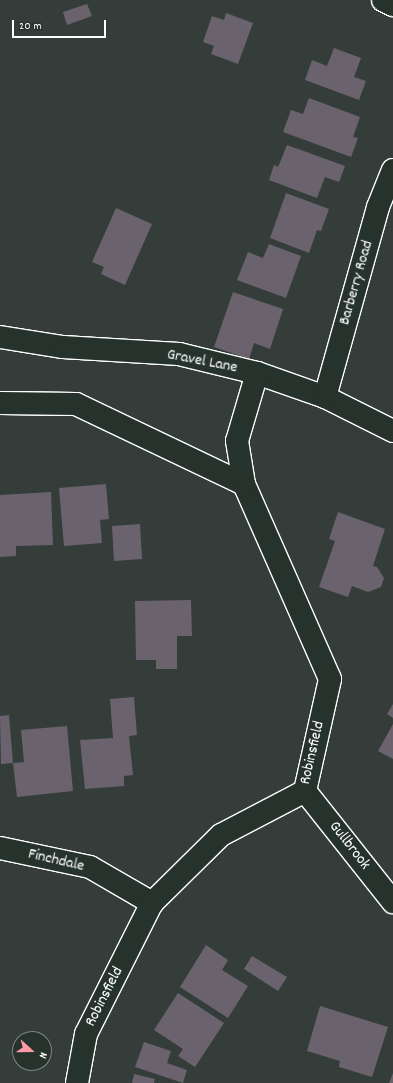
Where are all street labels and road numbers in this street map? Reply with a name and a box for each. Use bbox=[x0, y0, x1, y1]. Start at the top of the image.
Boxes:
street label: Barberry Road bbox=[336, 239, 378, 327]
street label: Gravel Lane bbox=[165, 346, 239, 378]
street label: Robinsfield bbox=[296, 719, 330, 787]
street label: Gullbrook bbox=[324, 818, 374, 874]
street label: Finchdale bbox=[26, 845, 86, 877]
street label: Robinsfield bbox=[82, 964, 128, 1030]

